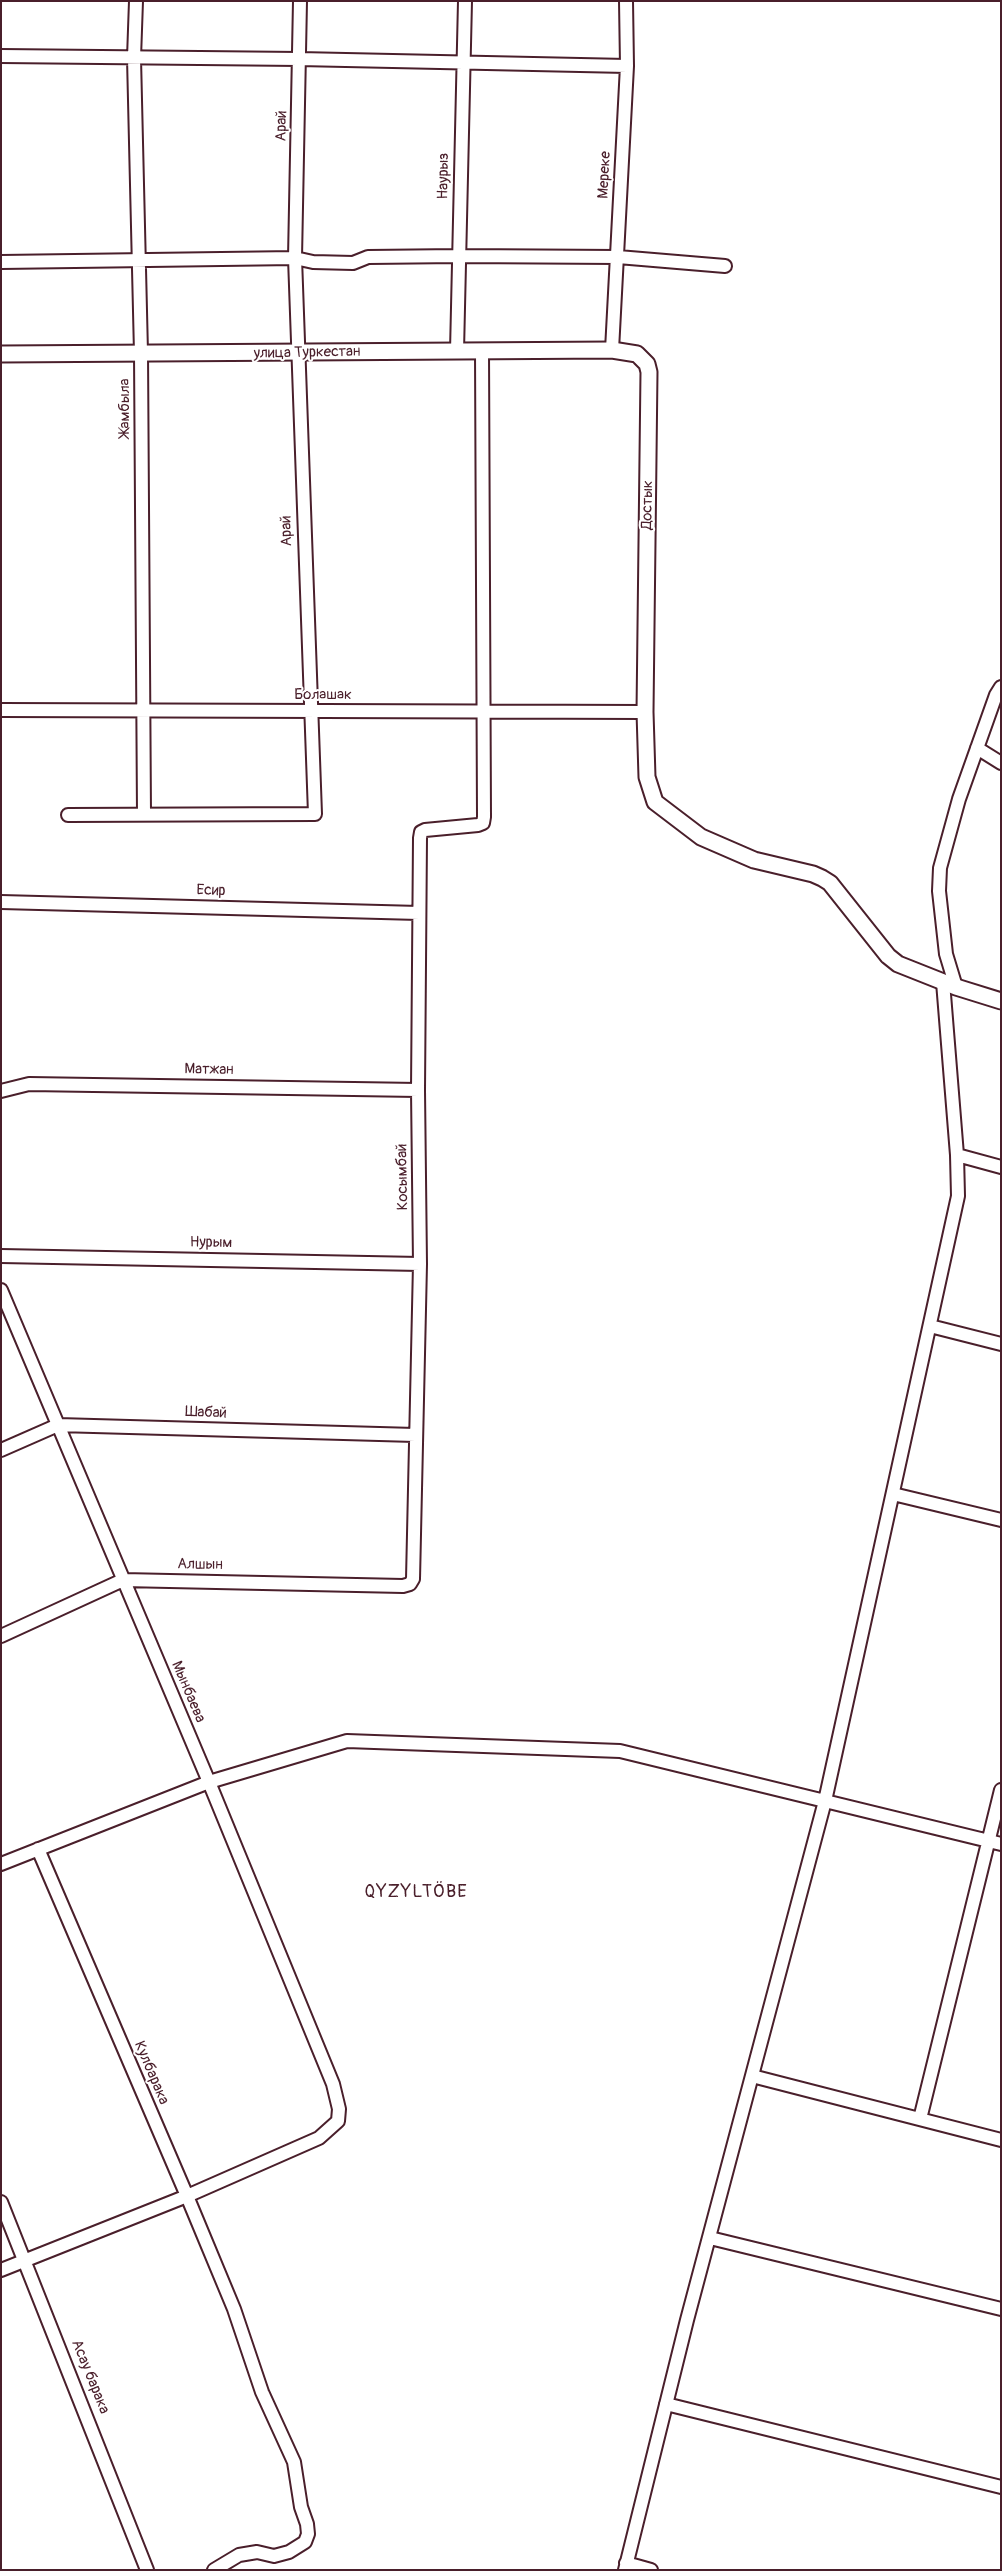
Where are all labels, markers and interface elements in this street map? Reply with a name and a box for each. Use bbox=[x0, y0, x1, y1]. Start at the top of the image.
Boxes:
street label: Арай bbox=[273, 110, 291, 142]
street label: Мереке bbox=[595, 151, 615, 199]
street label: Наурыз bbox=[435, 152, 453, 200]
street label: улица Туркестан bbox=[253, 343, 361, 363]
street label: Жамбыла bbox=[116, 379, 134, 437]
street label: Достык bbox=[639, 480, 657, 530]
street label: Арай bbox=[277, 515, 297, 547]
street label: Болашак bbox=[294, 686, 352, 704]
street label: Есир bbox=[196, 881, 226, 901]
street label: Матжан bbox=[184, 1061, 234, 1079]
street label: Косымбай bbox=[393, 1144, 413, 1210]
street label: Нурым bbox=[190, 1234, 232, 1252]
street label: Шабай bbox=[185, 1403, 227, 1423]
street label: Алшын bbox=[177, 1556, 223, 1574]
street label: Мынбаева bbox=[167, 1658, 209, 1726]
district label: QYZYLTÖBE bbox=[363, 1881, 469, 1903]
street label: Кулбарака bbox=[130, 2039, 172, 2107]
street label: Асау барака bbox=[67, 2337, 113, 2417]

